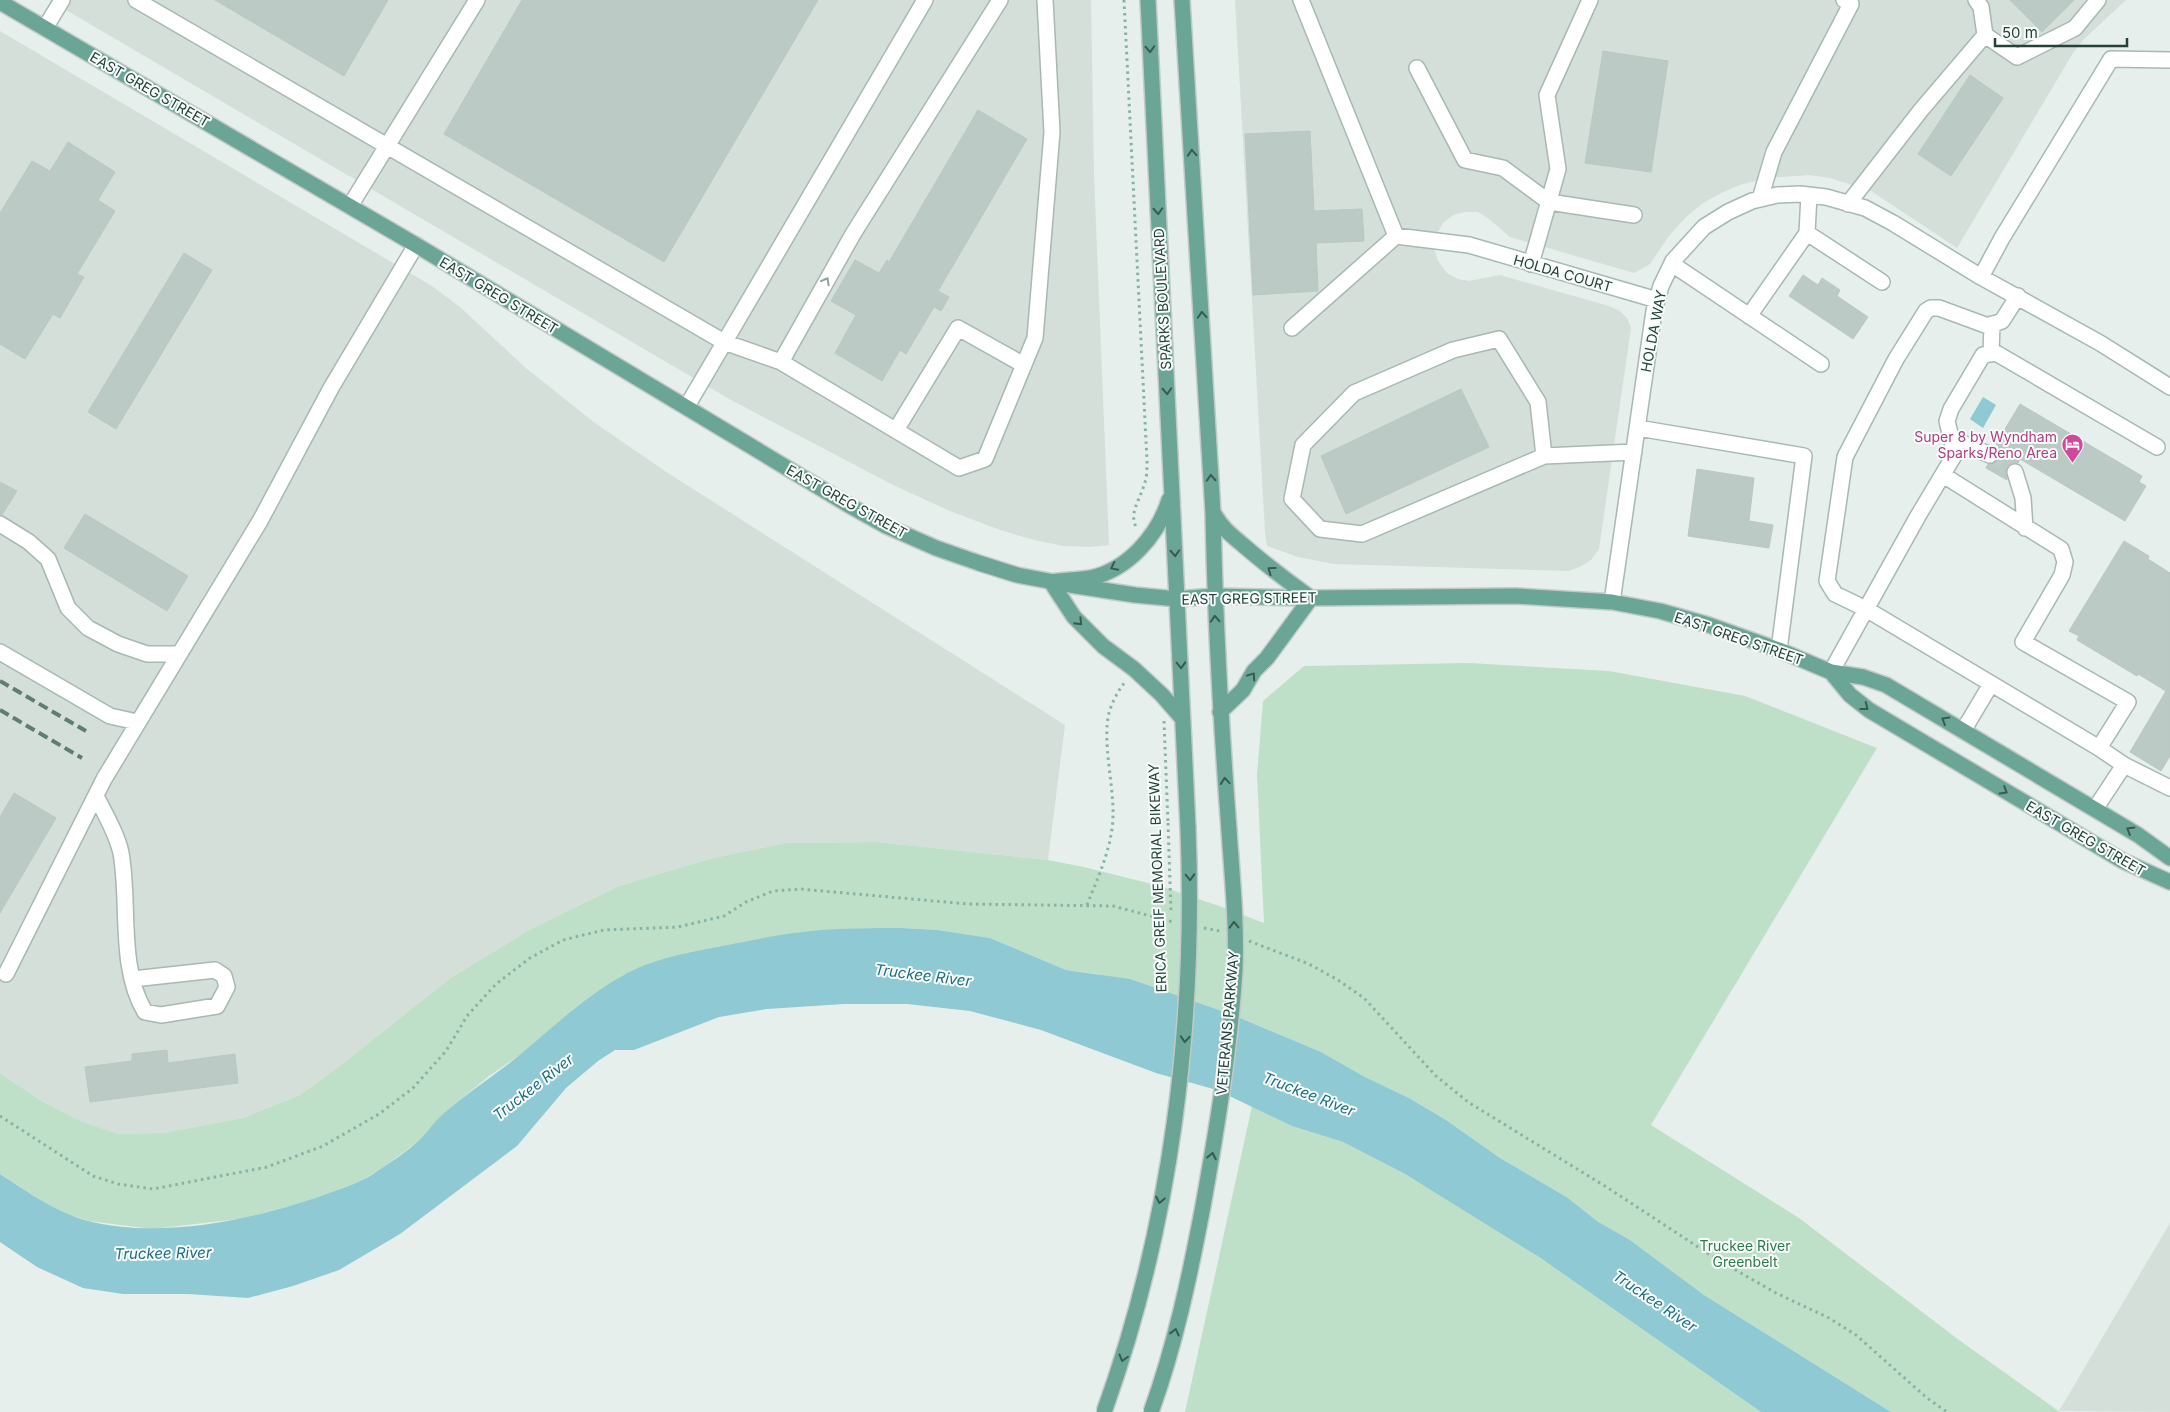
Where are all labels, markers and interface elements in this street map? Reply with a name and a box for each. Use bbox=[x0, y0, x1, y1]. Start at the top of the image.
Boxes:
scale bar bbox=[1995, 15, 2128, 47]
text: 50 m bbox=[2002, 23, 2038, 42]
one-way arrow bbox=[1145, 45, 1155, 53]
street label: EAST GREG STREET bbox=[87, 48, 213, 130]
one-way arrow bbox=[1187, 149, 1198, 157]
one-way arrow bbox=[1153, 208, 1163, 215]
street label: SPARKS BOULEVARD bbox=[1150, 228, 1174, 370]
street label: HOLDA COURT bbox=[1512, 251, 1614, 295]
street label: EAST GREG STREET bbox=[437, 253, 561, 337]
one-way arrow bbox=[820, 278, 830, 287]
street label: HOLDA WAY bbox=[1637, 288, 1669, 374]
one-way arrow bbox=[1197, 311, 1208, 319]
one-way arrow bbox=[1161, 387, 1172, 395]
place label: Super 8 by Wyndham Sparks/Reno Area bbox=[1914, 428, 2057, 461]
hotel icon: Super 8 by Wyndham Sparks/Reno Area bbox=[2061, 432, 2085, 463]
street label: EAST GREG STREET bbox=[784, 461, 910, 541]
one-way arrow bbox=[1206, 473, 1217, 481]
one-way arrow bbox=[1169, 549, 1180, 557]
one-way arrow bbox=[1110, 561, 1119, 571]
one-way arrow bbox=[1268, 567, 1277, 575]
street label: EAST GREG STREET bbox=[1181, 588, 1317, 608]
street label: EAST GREG STREET bbox=[1672, 608, 1806, 668]
one-way arrow bbox=[1210, 615, 1221, 623]
one-way arrow bbox=[1073, 616, 1082, 625]
one-way arrow bbox=[1175, 661, 1186, 669]
one-way arrow bbox=[1245, 672, 1255, 681]
one-way arrow bbox=[1859, 701, 1868, 709]
one-way arrow bbox=[1941, 717, 1950, 727]
street label: ERICA GREIF MEMORIAL BIKEWAY bbox=[1144, 763, 1169, 993]
one-way arrow bbox=[1220, 777, 1231, 785]
one-way arrow bbox=[1999, 784, 2008, 794]
street label: EAST GREG STREET bbox=[2023, 797, 2149, 879]
one-way arrow bbox=[2126, 827, 2135, 837]
one-way arrow bbox=[1184, 873, 1195, 881]
one-way arrow bbox=[1229, 921, 1239, 928]
street label: VETERANS PARKWAY bbox=[1212, 950, 1242, 1096]
water label: Truckee River bbox=[874, 960, 973, 990]
one-way arrow bbox=[1179, 1036, 1190, 1044]
water label: Truckee River bbox=[489, 1049, 577, 1124]
water label: Truckee River bbox=[1260, 1068, 1358, 1120]
one-way arrow bbox=[1207, 1151, 1217, 1160]
one-way arrow bbox=[1156, 1195, 1166, 1204]
park label: Truckee River Greenbelt bbox=[1700, 1237, 1790, 1270]
water label: Truckee River bbox=[114, 1243, 212, 1263]
water label: Truckee River bbox=[1609, 1266, 1701, 1336]
one-way arrow bbox=[1169, 1327, 1180, 1336]
one-way arrow bbox=[1118, 1353, 1129, 1362]

